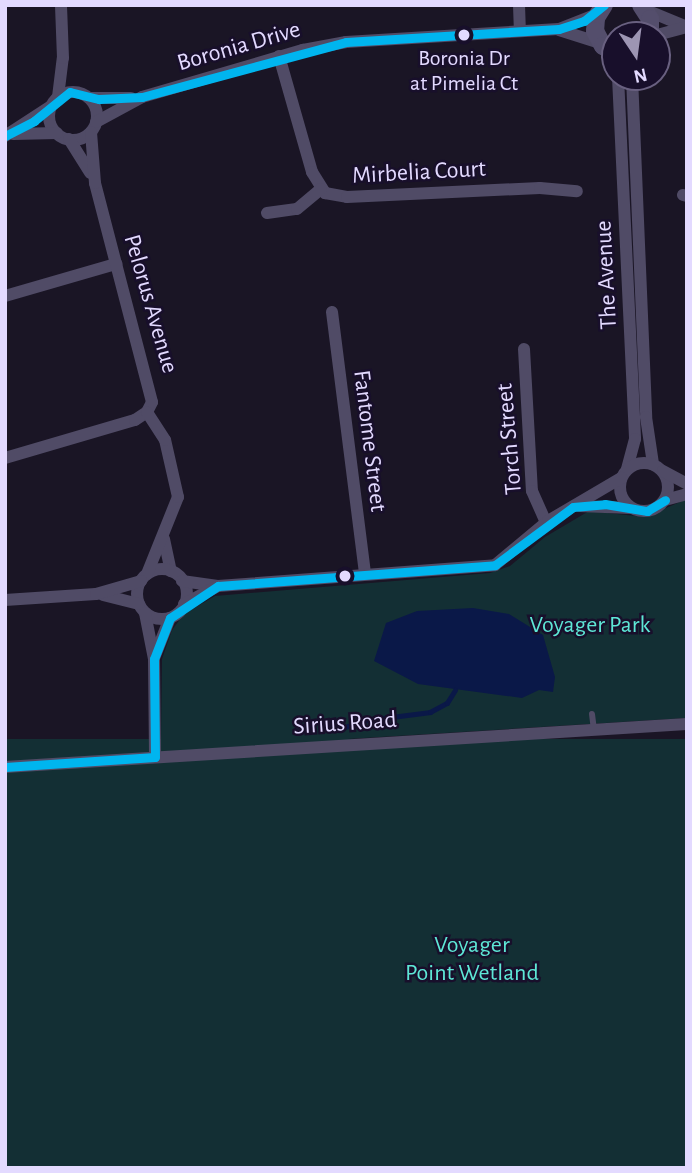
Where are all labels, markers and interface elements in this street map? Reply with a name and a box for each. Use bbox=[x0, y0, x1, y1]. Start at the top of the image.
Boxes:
street label: Boronia Drive bbox=[174, 16, 304, 78]
north arrow bbox=[601, 21, 671, 91]
marker: Boronia Dr at Pimelia Ct bbox=[457, 28, 471, 42]
place label: Boronia Dr at Pimelia Ct bbox=[410, 45, 518, 96]
text: N bbox=[632, 64, 649, 86]
street label: Mirbelia Court bbox=[351, 155, 487, 191]
street label: The Avenue bbox=[590, 220, 624, 330]
street label: Pelorus Avenue bbox=[116, 231, 184, 377]
street label: Fantome Street bbox=[346, 369, 392, 513]
street label: Torch Street bbox=[491, 382, 529, 496]
unlabelled marker bbox=[338, 569, 352, 583]
park label: Voyager Park bbox=[530, 612, 650, 640]
street label: Sirius Road bbox=[292, 706, 398, 742]
park label: Voyager Point Wetland bbox=[405, 932, 539, 988]

